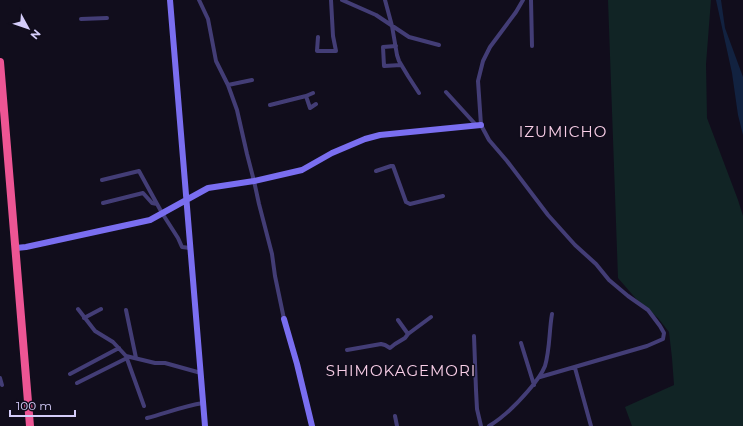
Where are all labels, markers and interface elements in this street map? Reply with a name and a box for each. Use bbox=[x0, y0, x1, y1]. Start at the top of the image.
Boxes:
north arrow bbox=[8, 8, 48, 48]
text: N bbox=[27, 27, 44, 42]
district label: IZUMICHO bbox=[519, 122, 607, 141]
district label: SHIMOKAGEMORI bbox=[326, 361, 476, 380]
scale bar bbox=[10, 392, 75, 418]
text: 100 m bbox=[16, 398, 52, 413]

